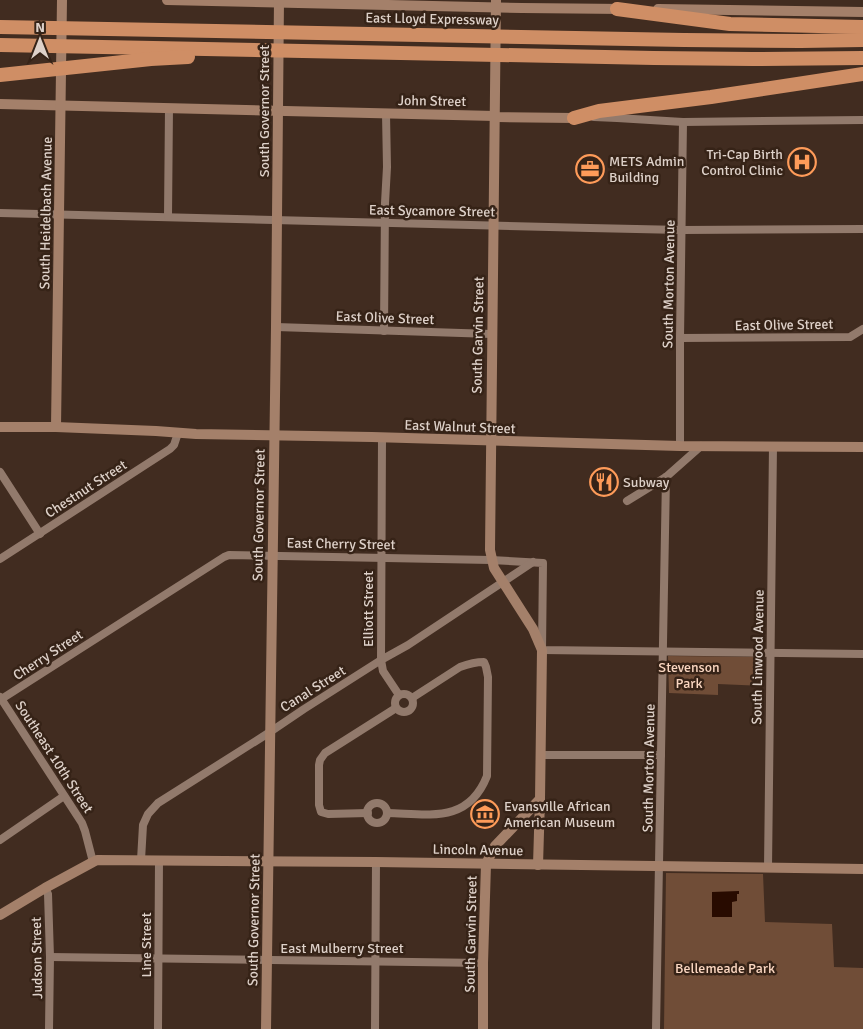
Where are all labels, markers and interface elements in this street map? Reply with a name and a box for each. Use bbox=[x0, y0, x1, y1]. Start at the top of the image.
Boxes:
street label: East Lloyd Expressway bbox=[365, 9, 499, 29]
north arrow bbox=[15, 15, 65, 65]
text: N bbox=[35, 19, 45, 36]
street label: South Governor Street bbox=[256, 45, 273, 177]
street label: John Street bbox=[398, 92, 466, 110]
street label: South Heidelbach Avenue bbox=[36, 137, 56, 289]
place label: Tri-Cap Birth Control Clinic bbox=[701, 146, 783, 179]
hospital icon: Tri-Cap Birth Control Clinic bbox=[787, 147, 817, 177]
place label: METS Admin Building bbox=[609, 153, 684, 186]
office icon: METS Admin Building bbox=[575, 154, 605, 184]
street label: East Sycamore Street bbox=[369, 201, 495, 221]
street label: South Morton Avenue bbox=[659, 219, 679, 349]
street label: South Garvin Street bbox=[468, 276, 488, 394]
street label: East Olive Street bbox=[335, 308, 435, 328]
street label: East Olive Street bbox=[735, 316, 834, 334]
street label: East Walnut Street bbox=[404, 417, 516, 437]
street label: South Governor Street bbox=[249, 449, 269, 581]
street label: Chestnut Street bbox=[42, 456, 130, 522]
restaurant icon: Subway bbox=[589, 467, 619, 497]
place label: Subway bbox=[623, 474, 670, 491]
street label: East Cherry Street bbox=[286, 535, 396, 553]
street label: Elliott Street bbox=[360, 571, 377, 647]
street label: South Linwood Avenue bbox=[748, 589, 768, 725]
street label: Cherry Street bbox=[10, 626, 86, 684]
park label: Stevenson Park bbox=[658, 659, 720, 692]
street label: Canal Street bbox=[277, 662, 349, 716]
street label: Southeast 10th Street bbox=[11, 698, 97, 816]
street label: South Morton Avenue bbox=[639, 703, 659, 833]
place label: Evansville African American Museum bbox=[504, 798, 615, 831]
museum icon: Evansville African American Museum bbox=[470, 799, 500, 829]
street label: Lincoln Avenue bbox=[432, 841, 524, 859]
street label: South Governor Street bbox=[244, 854, 264, 986]
street label: South Garvin Street bbox=[461, 875, 481, 993]
street label: Line Street bbox=[138, 912, 155, 978]
street label: Judson Street bbox=[28, 917, 46, 999]
street label: East Mulberry Street bbox=[280, 940, 404, 957]
park label: Bellemeade Park bbox=[675, 960, 775, 977]

